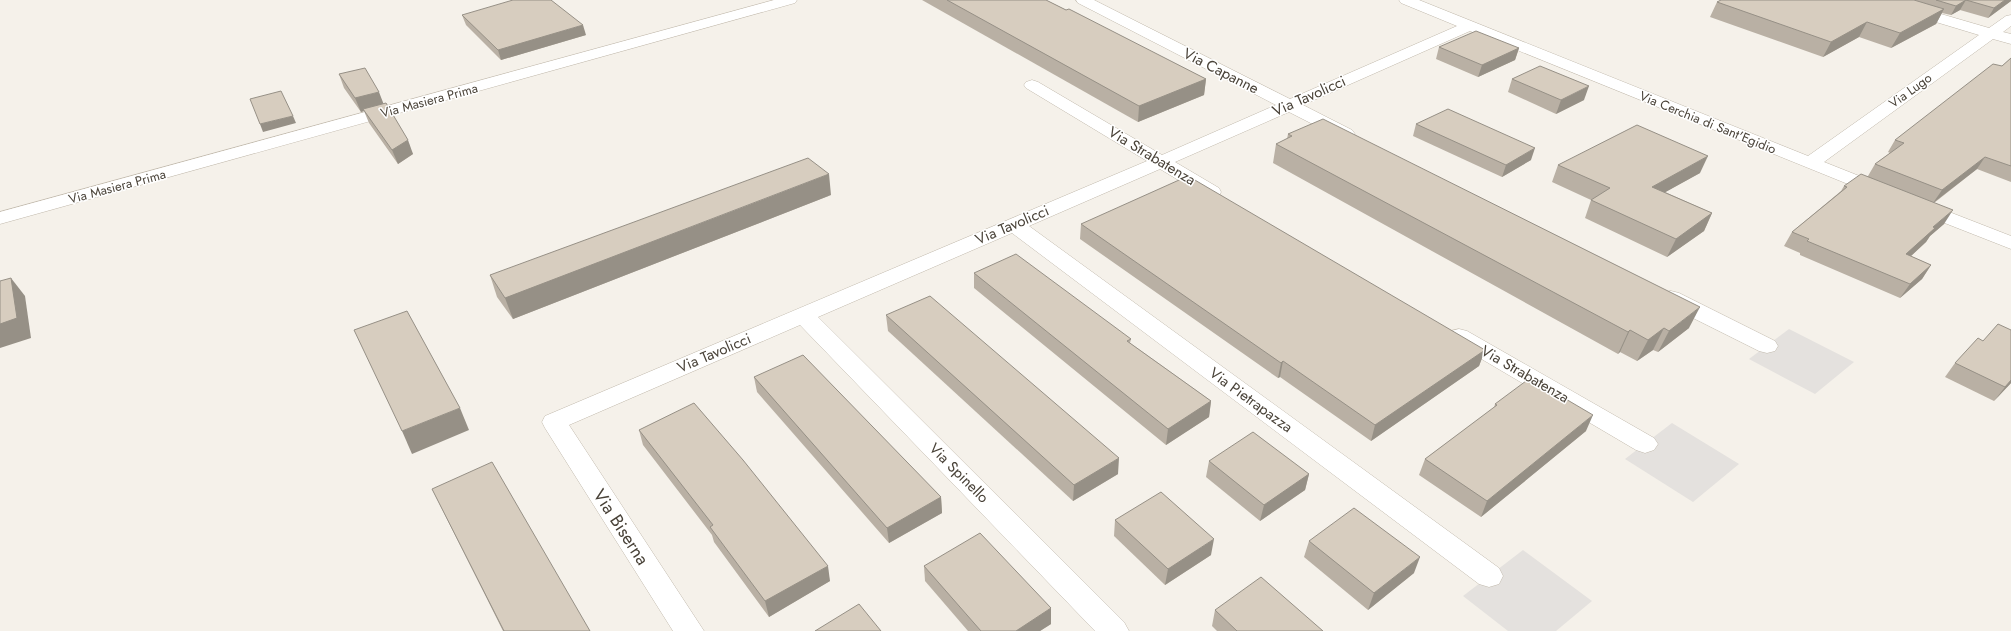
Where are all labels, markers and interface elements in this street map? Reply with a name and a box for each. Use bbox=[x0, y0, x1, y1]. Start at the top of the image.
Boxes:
street label: Via Capanne bbox=[1179, 43, 1263, 100]
street label: Via Lugo bbox=[1885, 68, 1936, 113]
street label: Via Tavolicci bbox=[1269, 70, 1349, 122]
street label: Via Masiera Prima bbox=[378, 78, 480, 123]
street label: Via Cerchia di Sant'Egidio bbox=[1637, 86, 1779, 159]
street label: Via Strabatenza bbox=[1104, 121, 1200, 191]
street label: Via Masiera Prima bbox=[66, 164, 168, 209]
street label: Via Tavolicci bbox=[972, 200, 1052, 250]
street label: Via Tavolicci bbox=[674, 328, 754, 378]
street label: Via Strabatenza bbox=[1477, 340, 1573, 408]
street label: Via Pietrapazza bbox=[1205, 362, 1297, 438]
street label: Via Spinello bbox=[924, 438, 994, 508]
street label: Via Biserna bbox=[587, 484, 655, 570]

